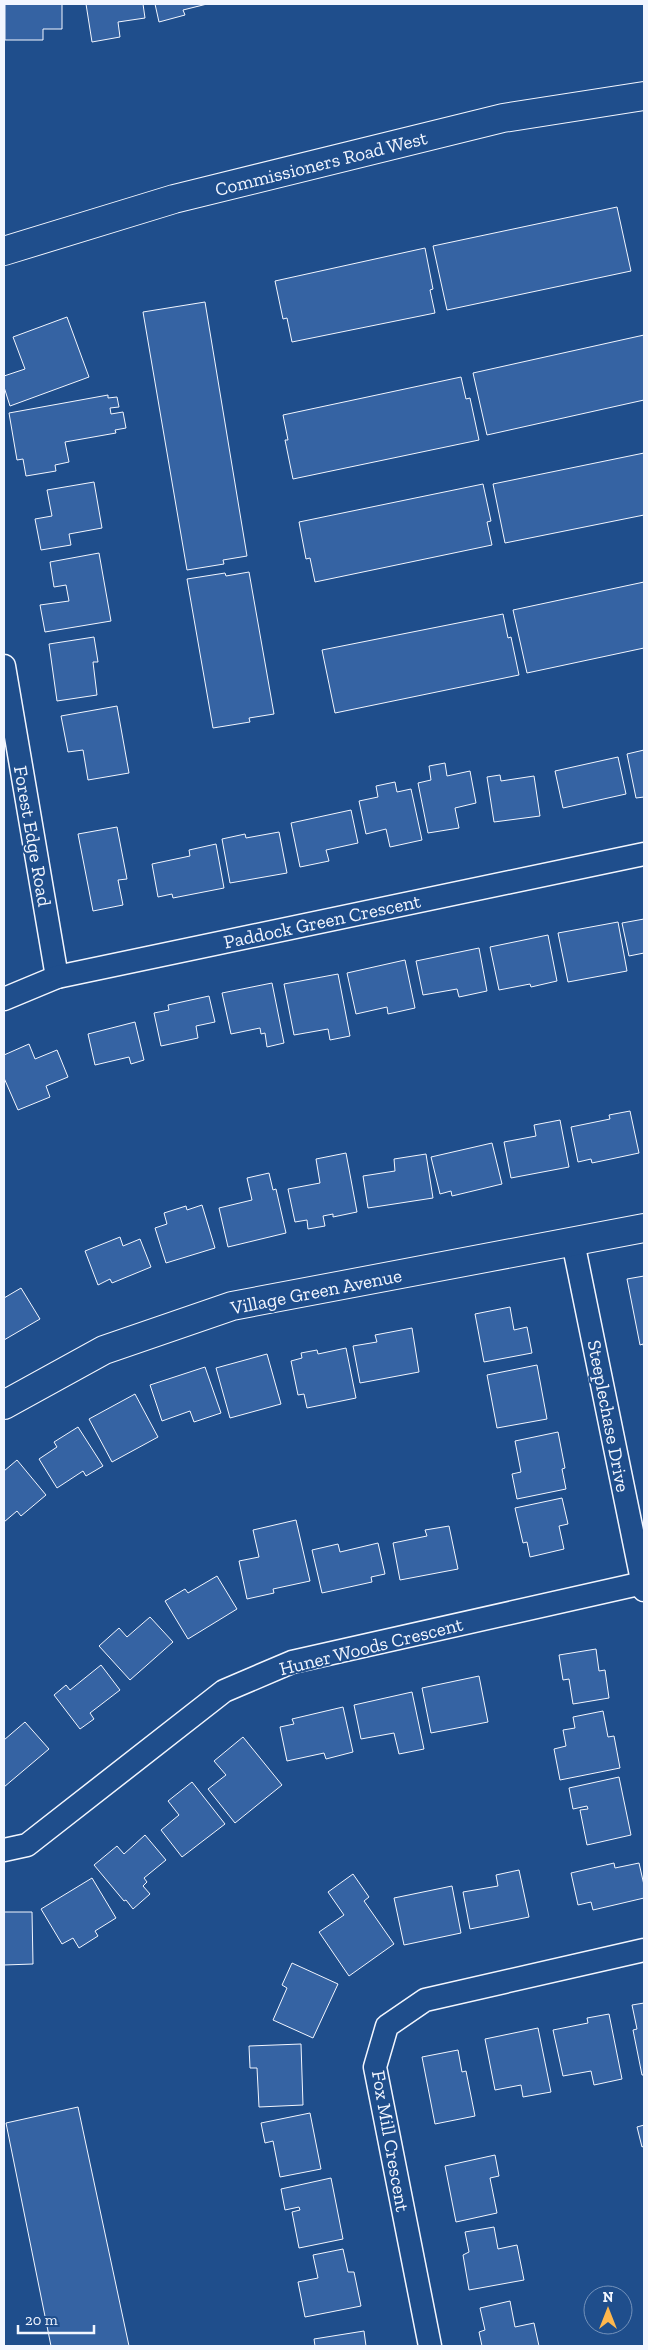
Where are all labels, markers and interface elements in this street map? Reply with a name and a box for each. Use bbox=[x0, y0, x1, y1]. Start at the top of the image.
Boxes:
street label: Commissioners Road West bbox=[213, 126, 430, 201]
street label: Forest Edge Road bbox=[9, 764, 56, 909]
street label: Paddock Green Crescent bbox=[221, 889, 423, 954]
street label: Village Green Avenue bbox=[228, 1264, 404, 1320]
street label: Steeplechase Drive bbox=[582, 1338, 635, 1494]
street label: Huner Woods Crescent bbox=[277, 1613, 465, 1680]
street label: Fox Mill Crescent bbox=[367, 2069, 414, 2214]
north arrow bbox=[583, 2285, 633, 2335]
text: N bbox=[603, 2289, 614, 2306]
scale bar bbox=[18, 2302, 94, 2334]
text: 20 m bbox=[25, 2311, 58, 2329]

